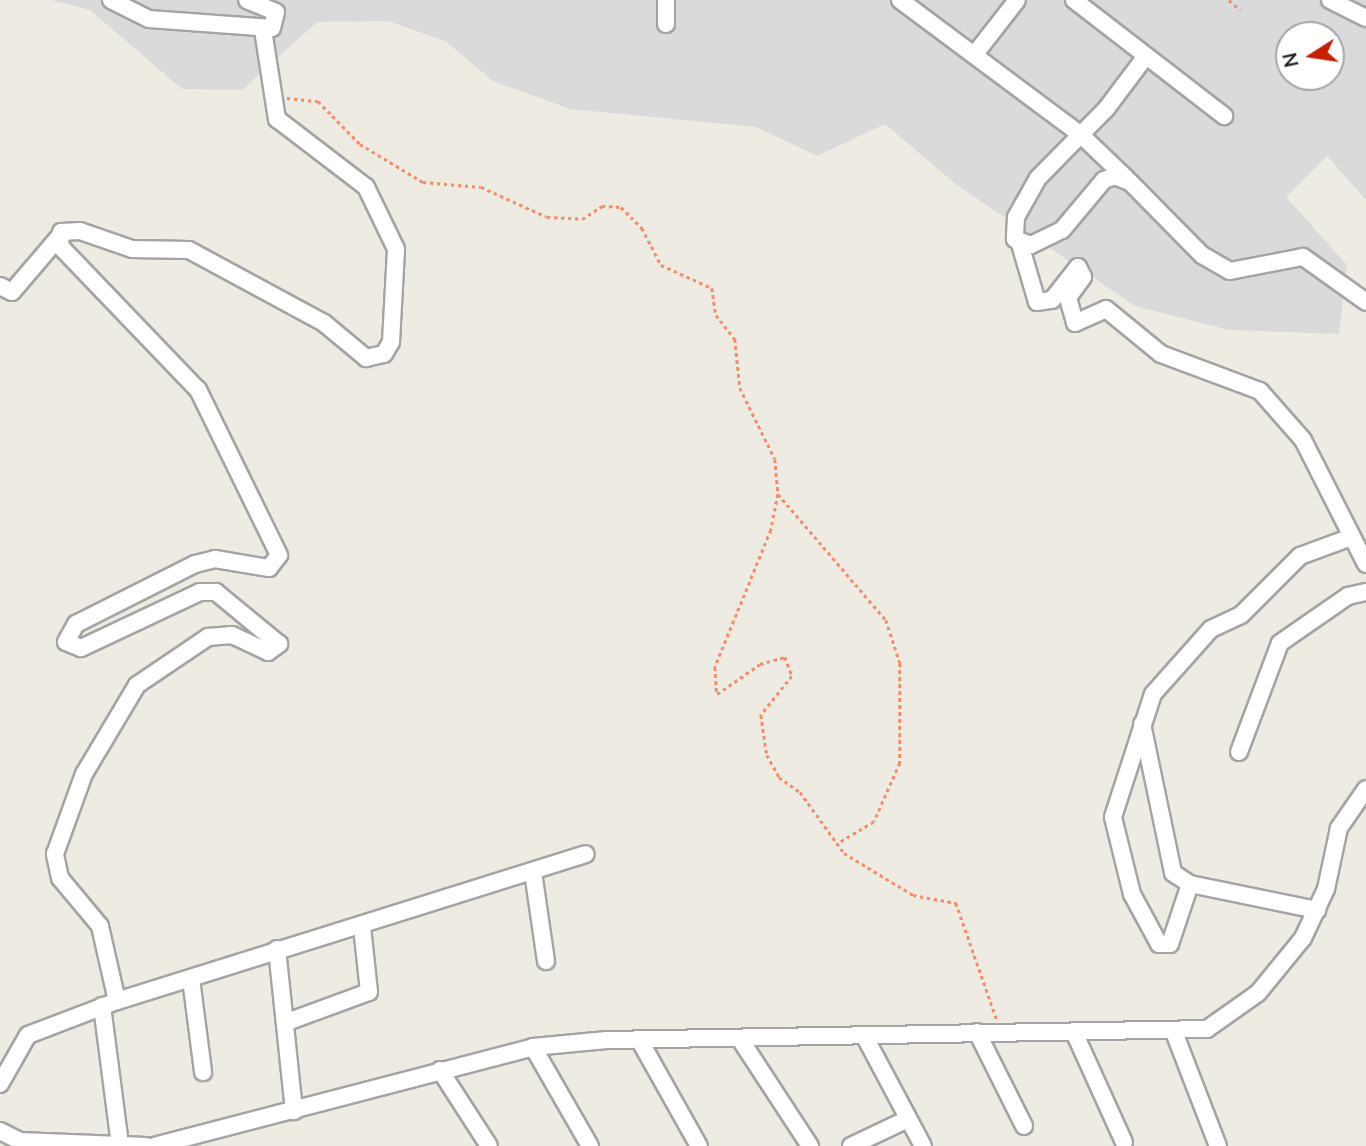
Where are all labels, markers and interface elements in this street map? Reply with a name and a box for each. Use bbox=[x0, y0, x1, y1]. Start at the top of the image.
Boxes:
north arrow bbox=[1275, 21, 1345, 91]
text: N bbox=[1277, 50, 1306, 70]

